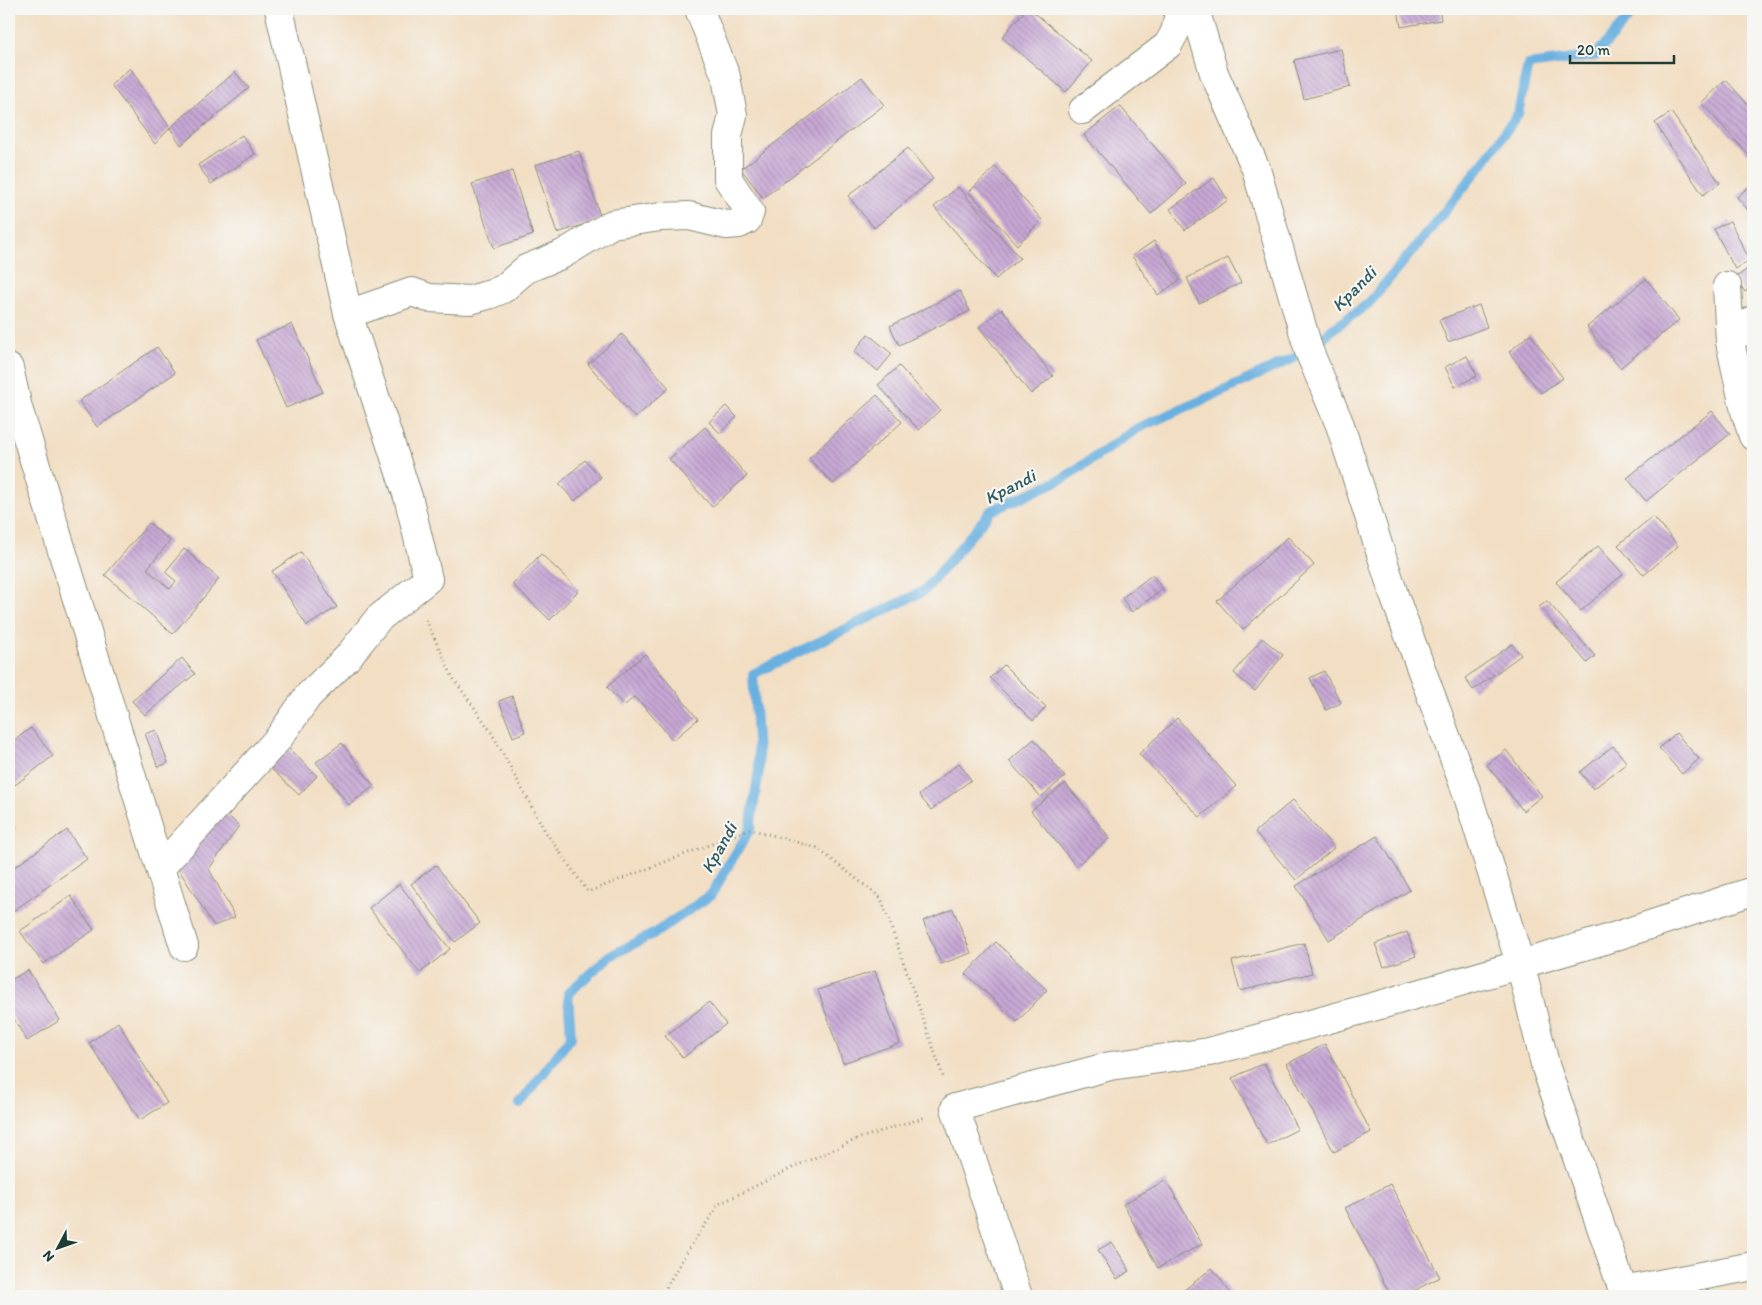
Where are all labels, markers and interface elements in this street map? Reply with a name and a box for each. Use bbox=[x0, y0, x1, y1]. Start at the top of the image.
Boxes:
scale bar bbox=[1570, 32, 1673, 64]
text: 20 m bbox=[1577, 41, 1611, 59]
water label: Kpandi bbox=[1327, 260, 1383, 316]
water label: Kpandi bbox=[981, 464, 1041, 509]
water label: Kpandi bbox=[696, 817, 743, 877]
north arrow bbox=[32, 1222, 82, 1272]
text: N bbox=[39, 1247, 58, 1265]

